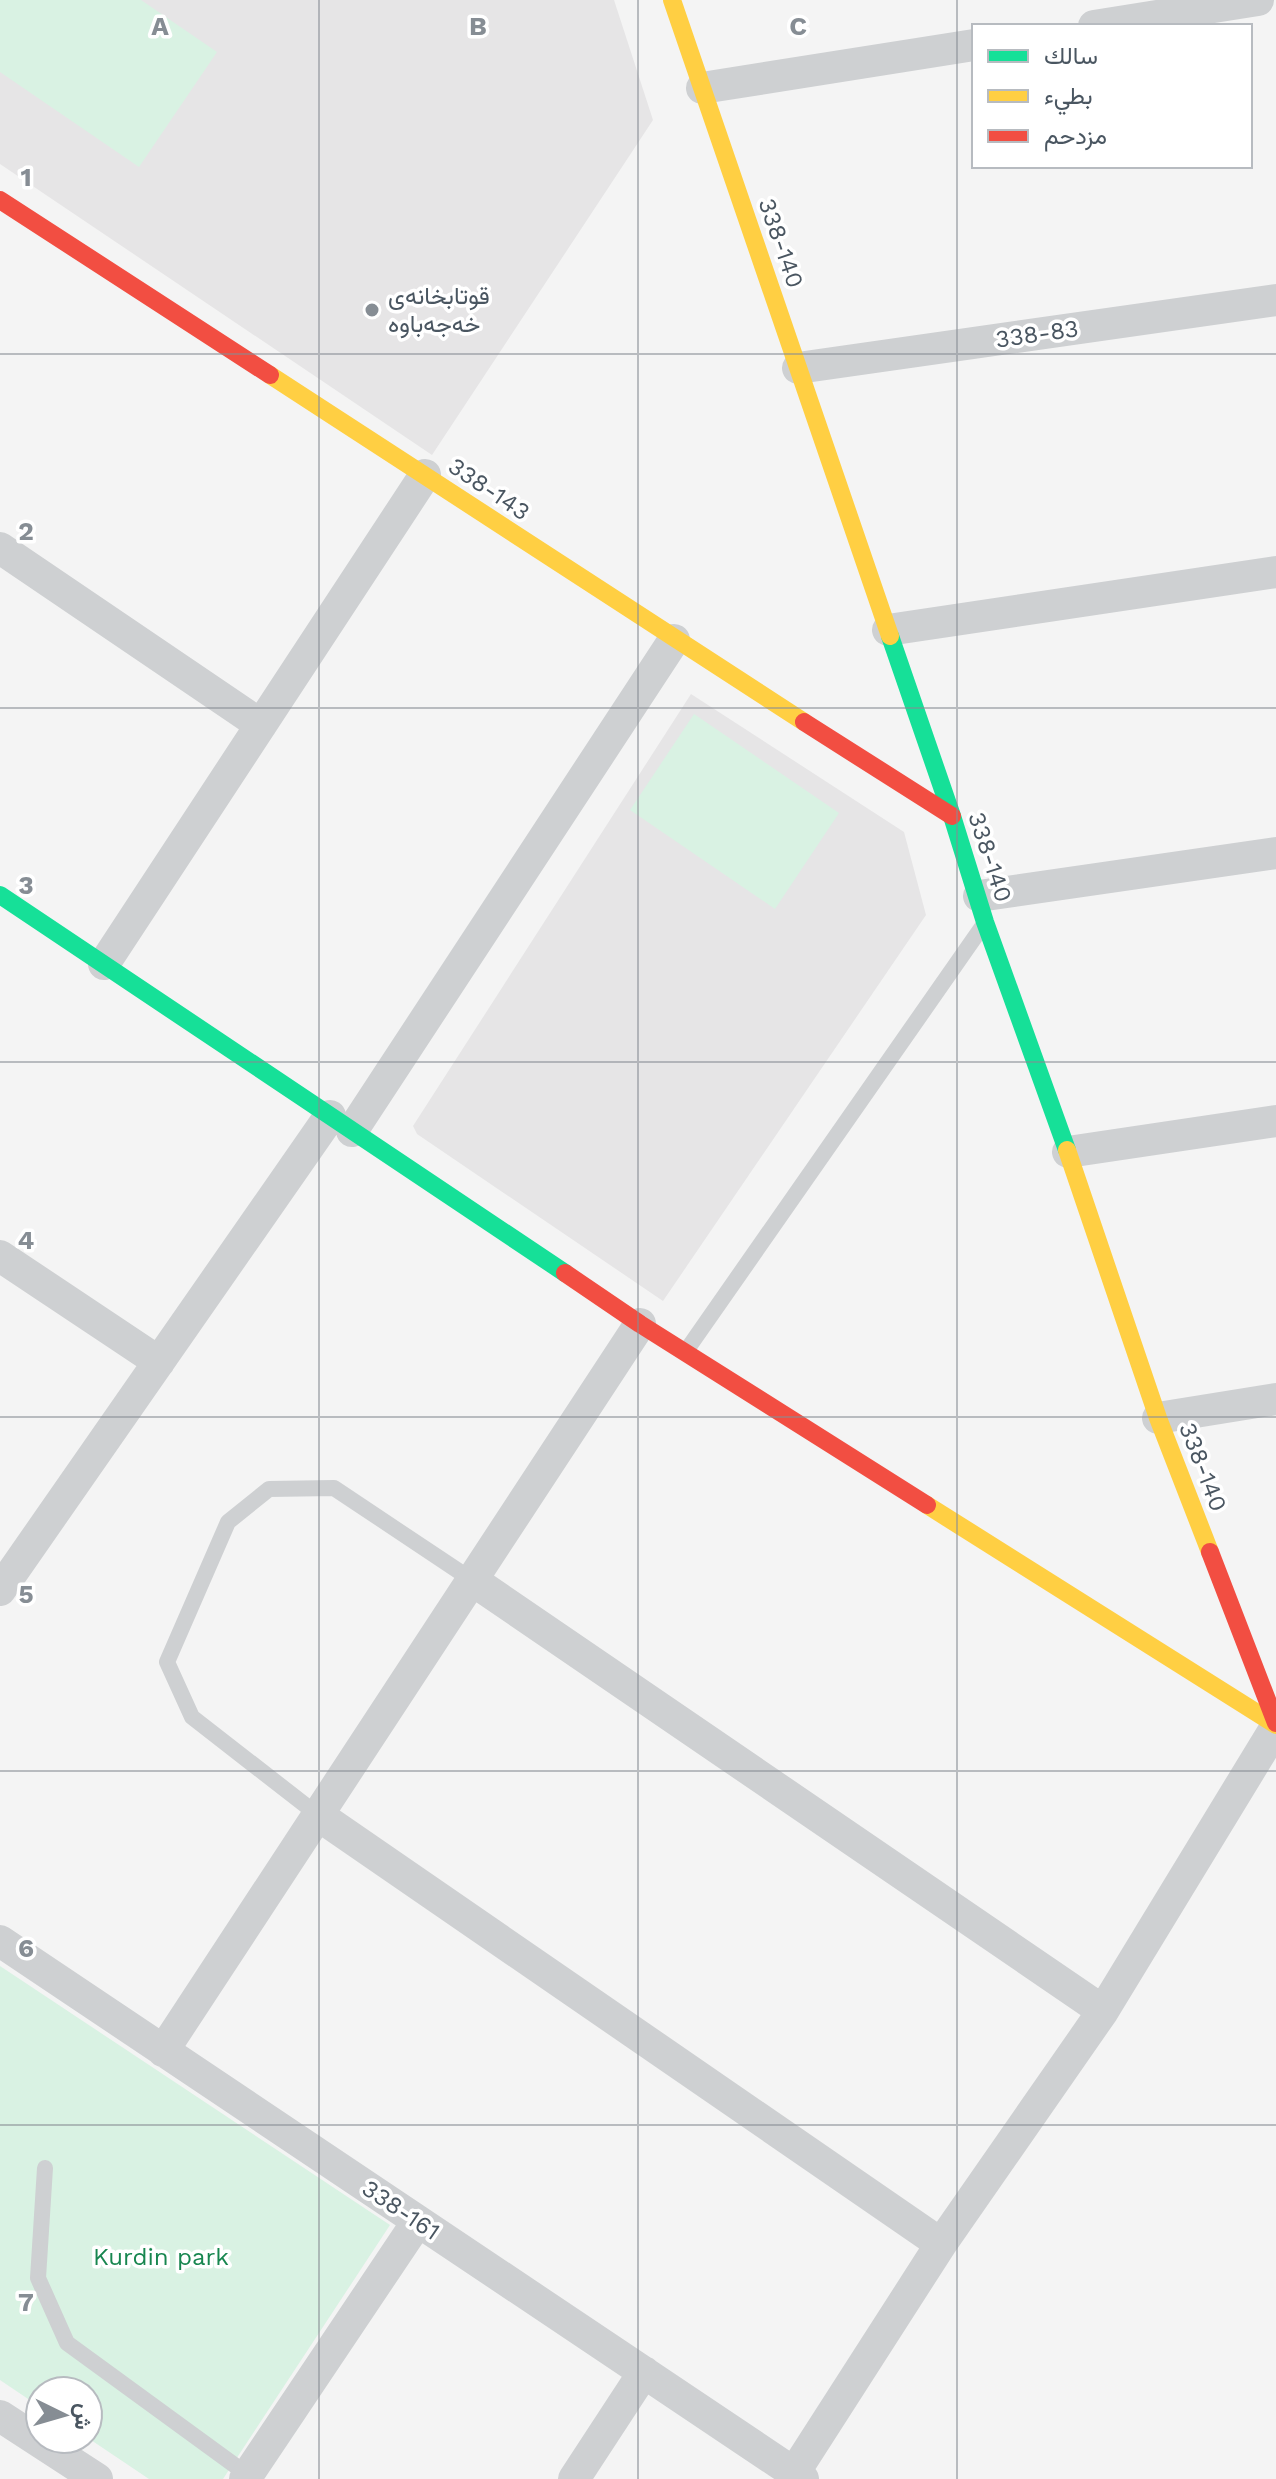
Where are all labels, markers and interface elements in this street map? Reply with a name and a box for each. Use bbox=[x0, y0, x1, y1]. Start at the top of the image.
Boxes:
text: A bbox=[151, 11, 169, 41]
text: B bbox=[469, 11, 487, 41]
text: C bbox=[789, 11, 807, 41]
legend bbox=[972, 24, 1252, 168]
text: سالك bbox=[1044, 42, 1098, 70]
text: بطيء bbox=[1044, 82, 1093, 115]
text: مزدحم bbox=[1044, 122, 1107, 152]
text: 1 bbox=[20, 162, 32, 192]
street label: 338-140 bbox=[753, 194, 809, 292]
place label: قوتابخانەی خەجەباوە bbox=[388, 282, 490, 339]
marker: قوتابخانەی خەجەباوە bbox=[363, 301, 381, 319]
street label: 338-83 bbox=[994, 314, 1080, 354]
street label: 338-143 bbox=[443, 452, 535, 526]
text: 2 bbox=[18, 516, 34, 546]
street label: 338-140 bbox=[962, 808, 1018, 906]
text: 3 bbox=[18, 870, 34, 900]
text: 4 bbox=[18, 1225, 35, 1255]
street label: 338-140 bbox=[1173, 1419, 1233, 1515]
text: 5 bbox=[18, 1579, 34, 1609]
text: 6 bbox=[18, 1933, 34, 1963]
street label: 338-161 bbox=[357, 2174, 445, 2246]
park label: Kurdin park bbox=[93, 2243, 229, 2271]
text: 7 bbox=[18, 2287, 34, 2317]
north arrow bbox=[24, 2375, 104, 2455]
text: ش bbox=[69, 2402, 97, 2431]

